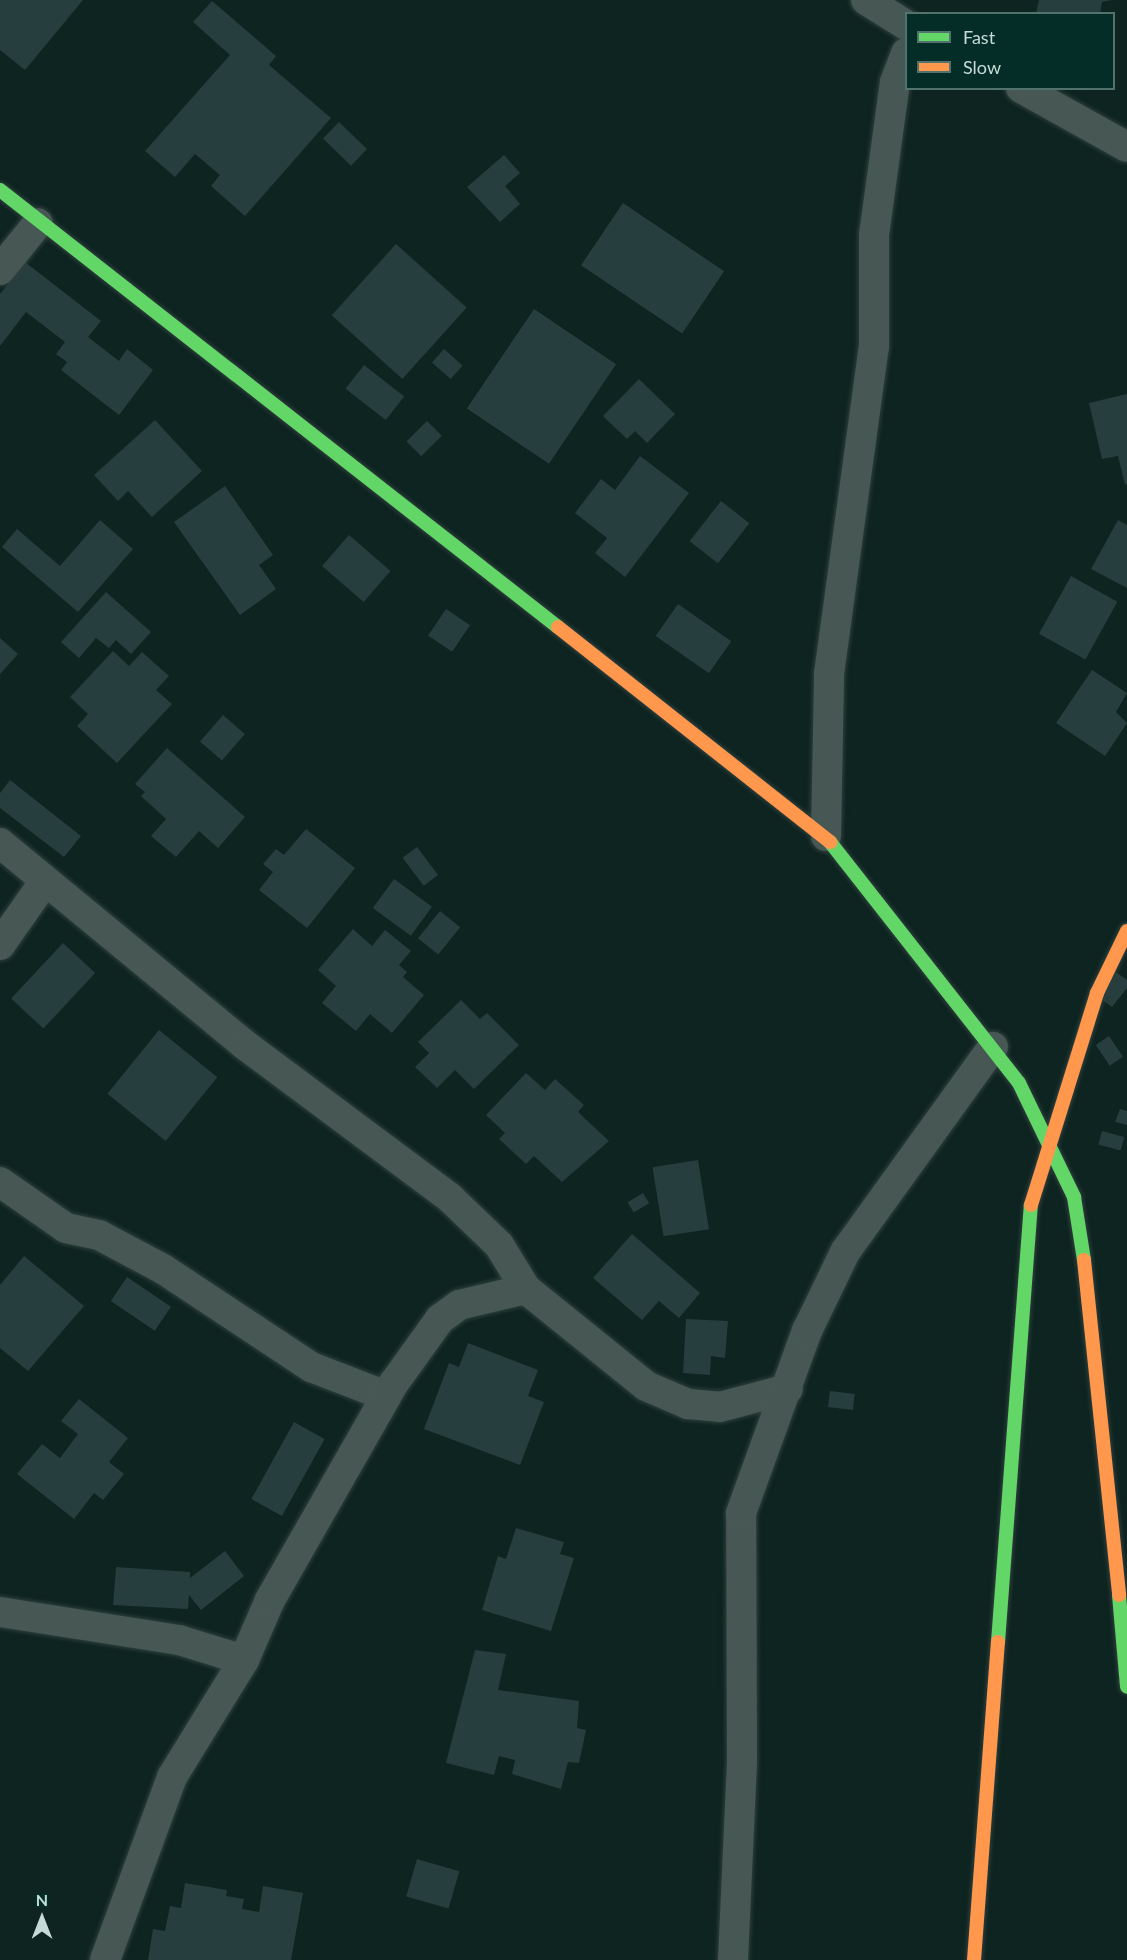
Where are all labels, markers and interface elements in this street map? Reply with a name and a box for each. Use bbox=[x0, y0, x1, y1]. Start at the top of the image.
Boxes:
legend bbox=[905, 12, 1115, 90]
text: Fast bbox=[963, 26, 995, 48]
text: Slow bbox=[963, 56, 1001, 78]
north arrow bbox=[12, 1888, 72, 1948]
text: N bbox=[36, 1890, 48, 1909]

